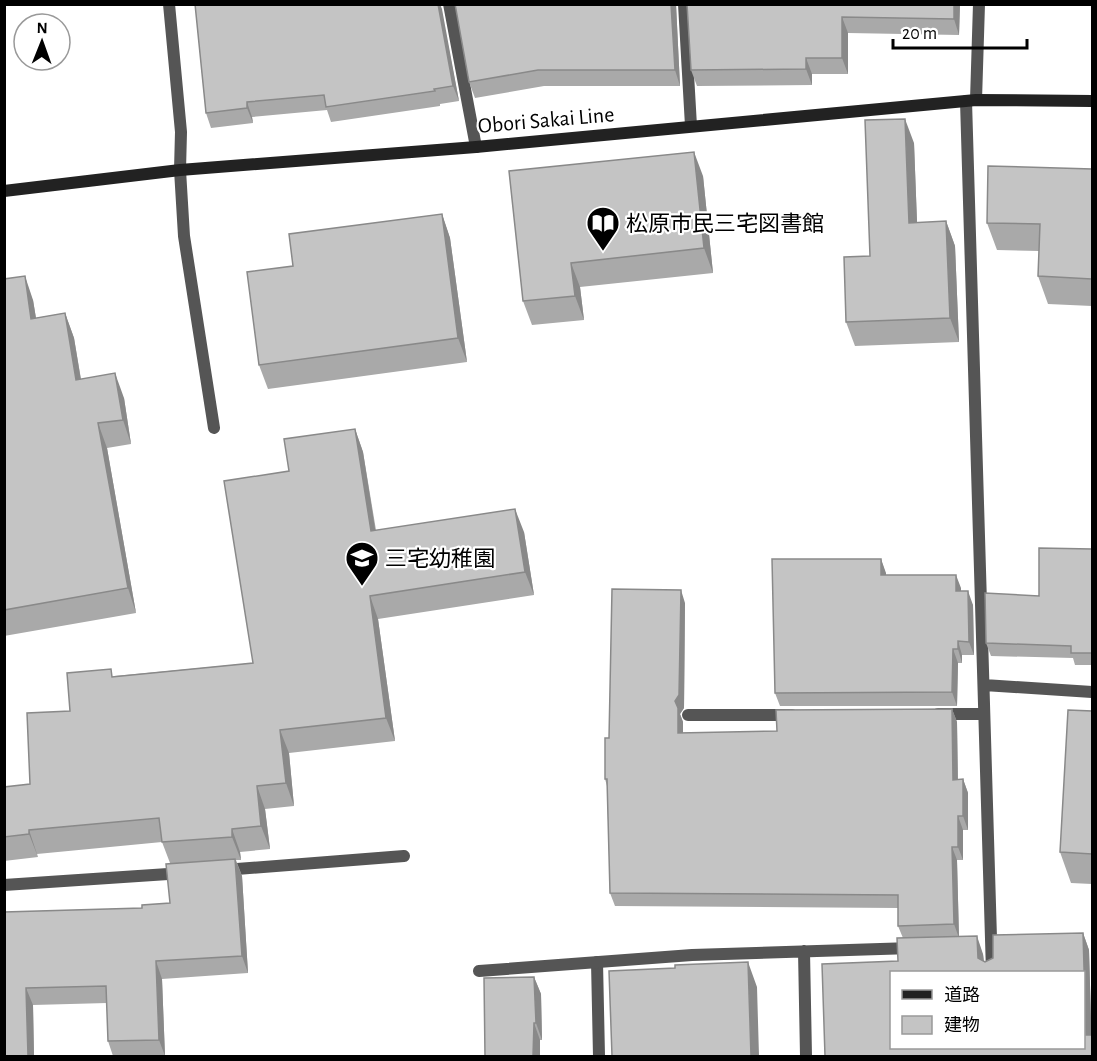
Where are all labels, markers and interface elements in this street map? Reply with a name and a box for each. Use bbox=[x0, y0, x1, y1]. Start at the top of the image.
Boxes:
north arrow bbox=[12, 12, 72, 72]
scale bar bbox=[893, 12, 1026, 50]
text: N bbox=[37, 20, 48, 36]
text: 20 m bbox=[902, 25, 937, 43]
street label: Obori Sakai Line bbox=[477, 103, 615, 137]
library icon: 松原市民三宅図書館 bbox=[585, 205, 621, 252]
place label: 松原市民三宅図書館 bbox=[626, 212, 824, 235]
school or university icon: 三宅幼稚園 bbox=[344, 540, 380, 587]
place label: 三宅幼稚園 bbox=[385, 547, 495, 570]
legend bbox=[890, 971, 1085, 1049]
text: 道路 bbox=[944, 985, 980, 1005]
text: 建物 bbox=[944, 1015, 980, 1035]

